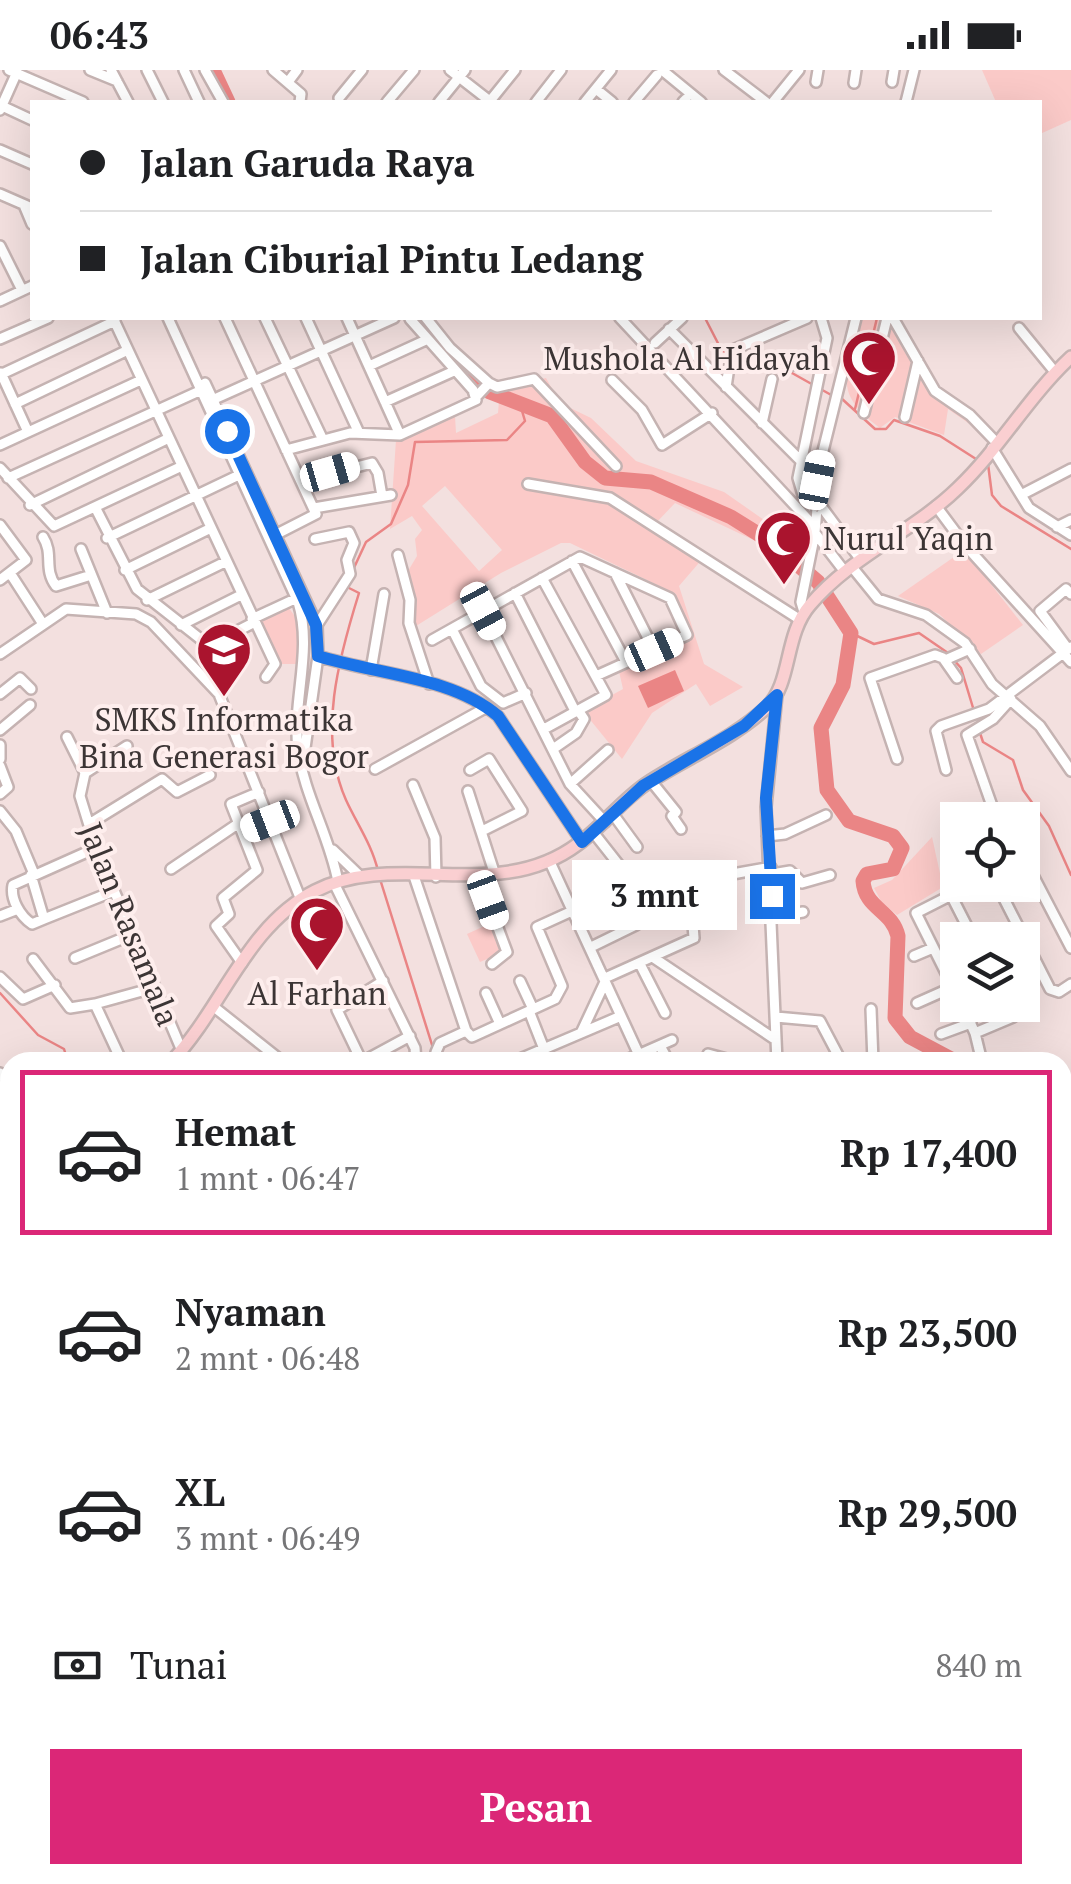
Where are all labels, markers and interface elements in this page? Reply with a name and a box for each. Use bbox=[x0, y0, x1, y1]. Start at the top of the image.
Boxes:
text: 06:43 bbox=[50, 10, 149, 60]
text: Jalan Garuda Raya bbox=[140, 138, 475, 188]
text: Jalan Ciburial Pintu Ledang bbox=[140, 234, 643, 284]
mosque icon: Mushola Al Hidayah bbox=[839, 328, 899, 407]
place label: Mushola Al Hidayah bbox=[543, 337, 830, 379]
route start bbox=[205, 409, 250, 454]
car bbox=[797, 448, 837, 512]
car bbox=[297, 449, 363, 495]
mosque icon: Nurul Yaqin bbox=[754, 508, 814, 587]
place label: Nurul Yaqin bbox=[823, 517, 993, 559]
car bbox=[456, 577, 510, 645]
school or university icon: SMKS Informatika Bina Generasi Bogor bbox=[194, 620, 254, 699]
car bbox=[620, 624, 688, 676]
place label: SMKS Informatika Bina Generasi Bogor bbox=[79, 698, 369, 777]
car bbox=[237, 796, 303, 846]
map controls bbox=[940, 802, 1040, 1022]
button: locate bbox=[940, 802, 1040, 902]
street label: Jalan Rasamala bbox=[70, 816, 190, 1032]
callout: 3 mnt bbox=[572, 861, 737, 931]
car bbox=[464, 867, 512, 933]
text: 3 mnt bbox=[610, 874, 699, 916]
route end bbox=[750, 874, 795, 919]
mosque icon: Al Farhan bbox=[287, 894, 347, 973]
button: layers bbox=[940, 922, 1040, 1022]
place label: Al Farhan bbox=[247, 972, 387, 1014]
text: Hemat bbox=[175, 1107, 296, 1157]
icon: car bbox=[55, 1108, 145, 1198]
text: Rp 17,400 bbox=[840, 1128, 1017, 1178]
text: 1 mnt · 06:47 bbox=[175, 1157, 360, 1199]
text: Nyaman bbox=[175, 1287, 326, 1337]
icon: car bbox=[55, 1288, 145, 1378]
text: Rp 23,500 bbox=[838, 1308, 1017, 1358]
text: 2 mnt · 06:48 bbox=[175, 1337, 360, 1379]
text: XL bbox=[175, 1467, 225, 1517]
icon: car bbox=[55, 1468, 145, 1558]
text: Rp 29,500 bbox=[838, 1488, 1017, 1538]
text: 3 mnt · 06:49 bbox=[175, 1517, 360, 1559]
icon: cash bbox=[50, 1638, 105, 1693]
text: Tunai bbox=[130, 1640, 227, 1690]
text: 840 m bbox=[935, 1644, 1022, 1686]
button: Pesan bbox=[50, 1749, 1022, 1864]

